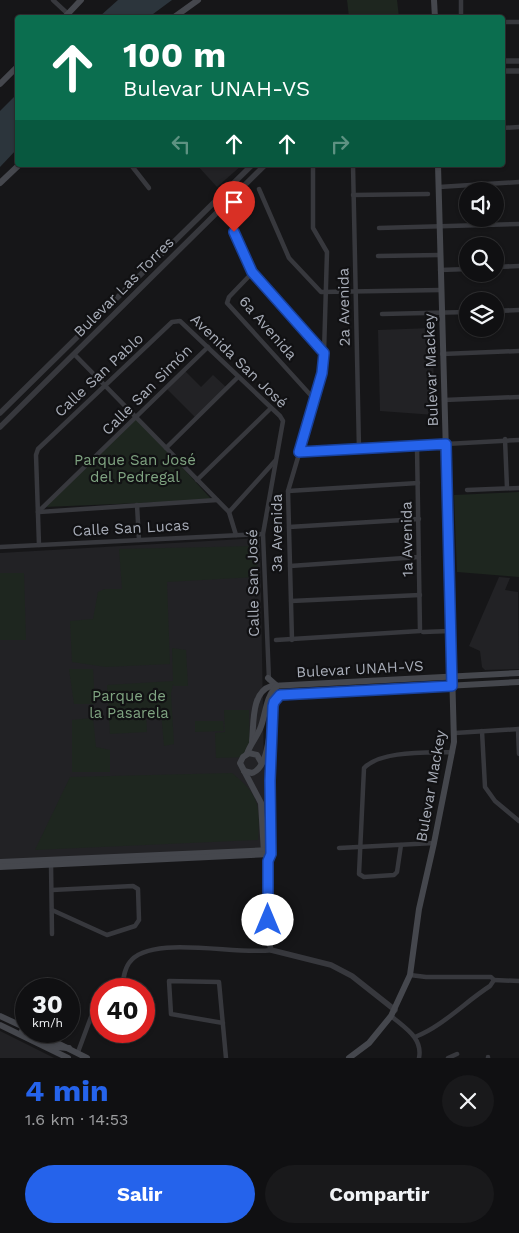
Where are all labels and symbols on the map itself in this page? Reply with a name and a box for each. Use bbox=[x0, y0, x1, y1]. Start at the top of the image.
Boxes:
pin bbox=[213, 181, 255, 232]
street label: Bulevar Las Torres bbox=[70, 233, 178, 341]
street label: 2a Avenida bbox=[334, 267, 354, 346]
street label: 6a Avenida bbox=[235, 292, 301, 364]
street label: Avenida San José bbox=[187, 310, 291, 412]
street label: Bulevar Mackey bbox=[420, 313, 442, 427]
street label: Calle San Pablo bbox=[51, 329, 147, 421]
street label: Calle San Simón bbox=[98, 341, 196, 439]
park label: Parque San José del Pedregal bbox=[74, 451, 196, 486]
street label: 3a Avenida bbox=[268, 493, 286, 572]
street label: 1a Avenida bbox=[397, 501, 417, 577]
street label: Calle San Lucas bbox=[72, 516, 190, 540]
street label: Calle San José bbox=[243, 529, 263, 637]
street label: Bulevar UNAH-VS bbox=[296, 657, 424, 681]
park label: Parque de la Pasarela bbox=[89, 687, 169, 722]
street label: Bulevar Mackey bbox=[412, 729, 450, 843]
position arrow bbox=[241, 893, 293, 945]
speed limit sign: 40 bbox=[90, 978, 155, 1043]

